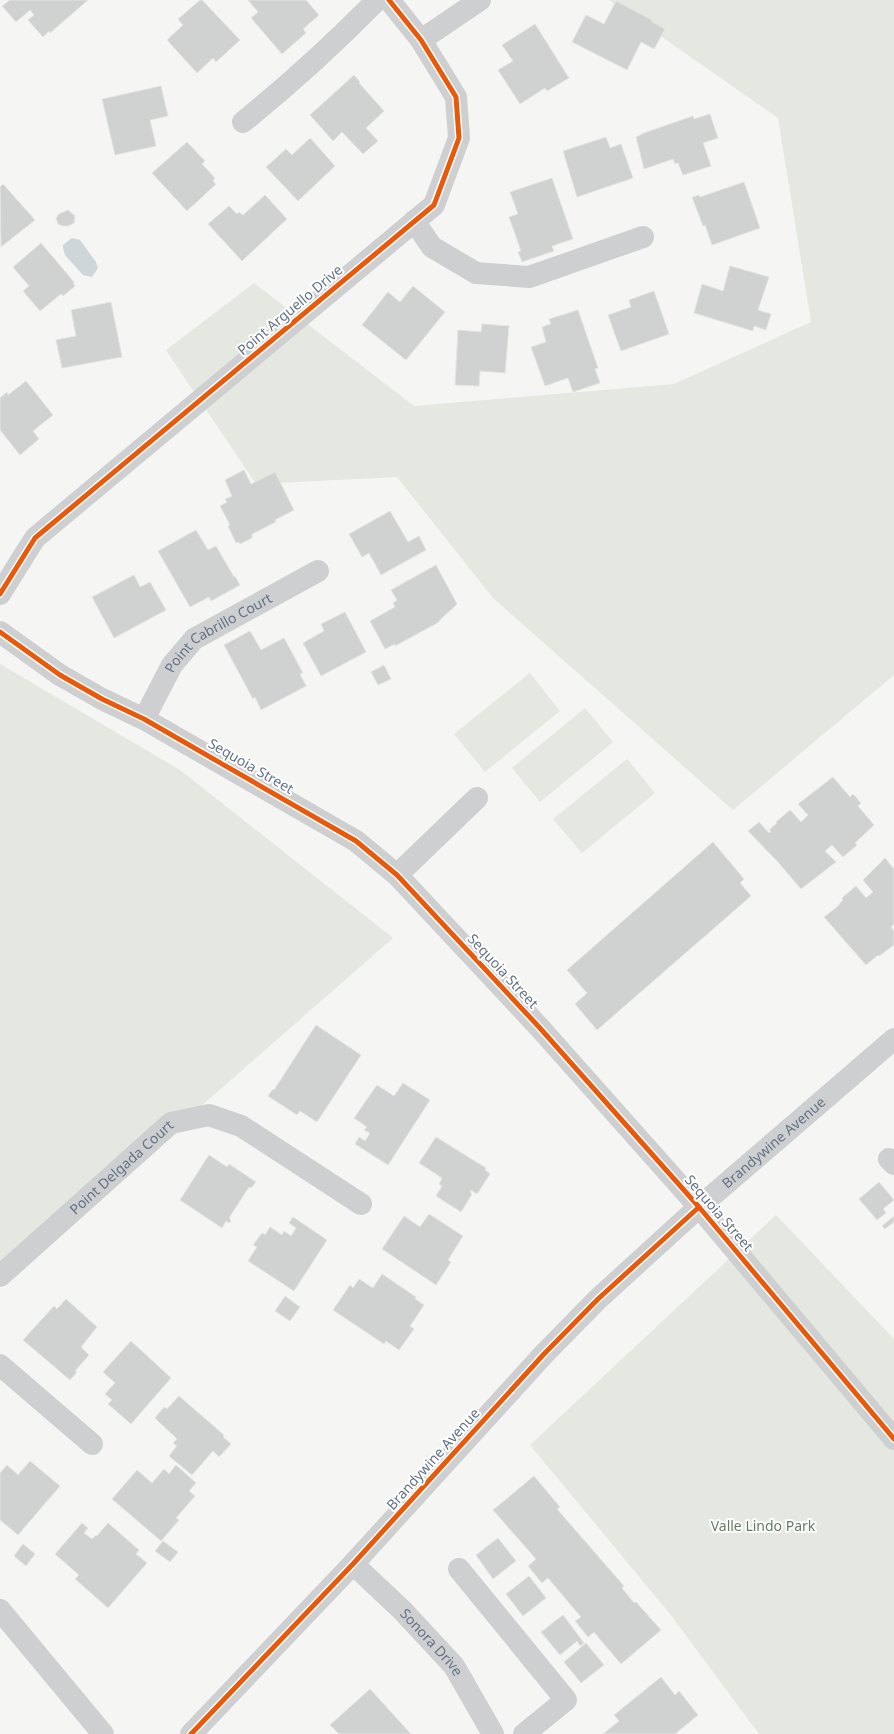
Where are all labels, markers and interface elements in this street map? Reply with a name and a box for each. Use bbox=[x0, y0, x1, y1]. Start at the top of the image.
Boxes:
street label: Point Arguello Drive bbox=[233, 260, 346, 359]
street label: Point Cabrillo Court bbox=[160, 588, 275, 676]
street label: Sequoia Street bbox=[205, 733, 297, 798]
street label: Sequoia Street bbox=[464, 929, 543, 1012]
street label: Brandywine Avenue bbox=[718, 1092, 829, 1192]
street label: Point Delgada Court bbox=[65, 1115, 177, 1218]
street label: Sequoia Street bbox=[681, 1170, 758, 1255]
street label: Brandywine Avenue bbox=[382, 1404, 484, 1514]
park label: Valle Lindo Park bbox=[711, 1516, 816, 1535]
street label: Sonora Drive bbox=[396, 1604, 468, 1679]

